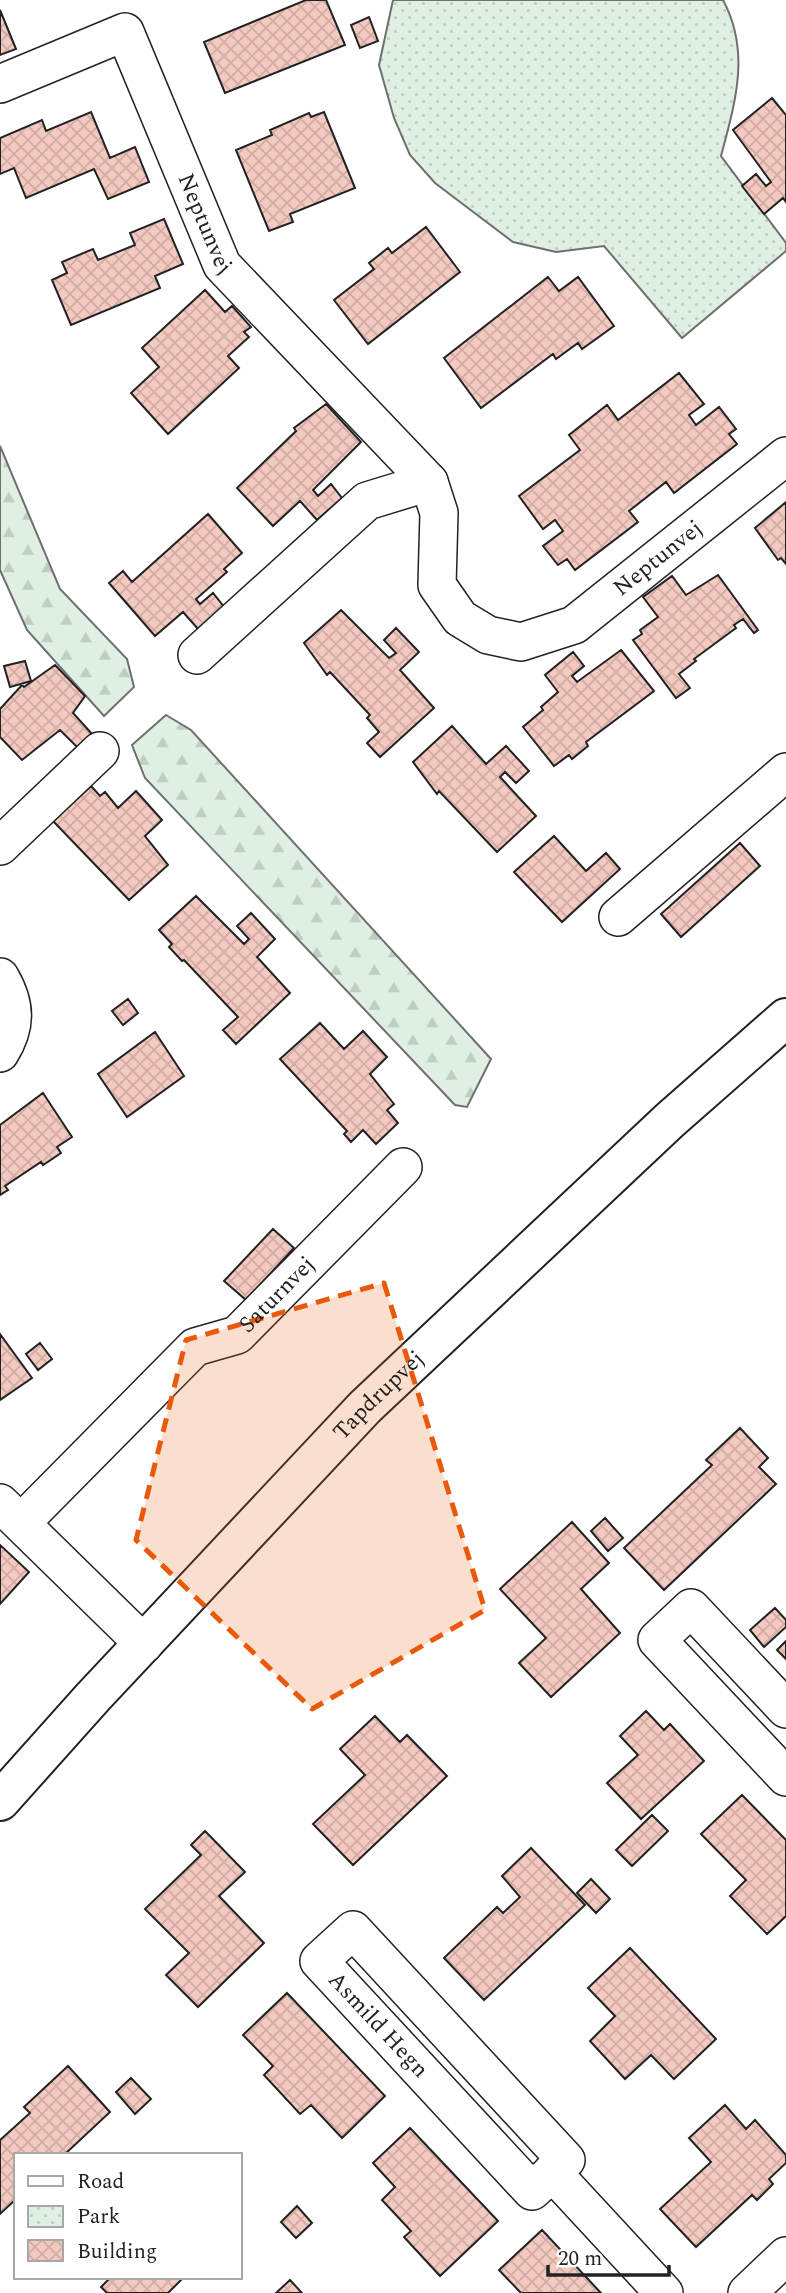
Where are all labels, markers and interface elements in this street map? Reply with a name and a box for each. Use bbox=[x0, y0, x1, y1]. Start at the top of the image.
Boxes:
street label: Neptunvej bbox=[168, 168, 240, 283]
street label: Neptunvej bbox=[606, 511, 710, 605]
street label: Saturnvej bbox=[231, 1248, 323, 1341]
street label: Tapdrupvej bbox=[325, 1342, 432, 1448]
street label: Asmild Hegn bbox=[319, 1964, 437, 2086]
legend bbox=[14, 2153, 242, 2279]
text: Road bbox=[77, 2166, 124, 2198]
text: Park bbox=[77, 2201, 121, 2233]
scale bar bbox=[548, 2234, 669, 2278]
text: Building bbox=[77, 2236, 157, 2268]
text: 20 m bbox=[558, 2243, 602, 2275]

